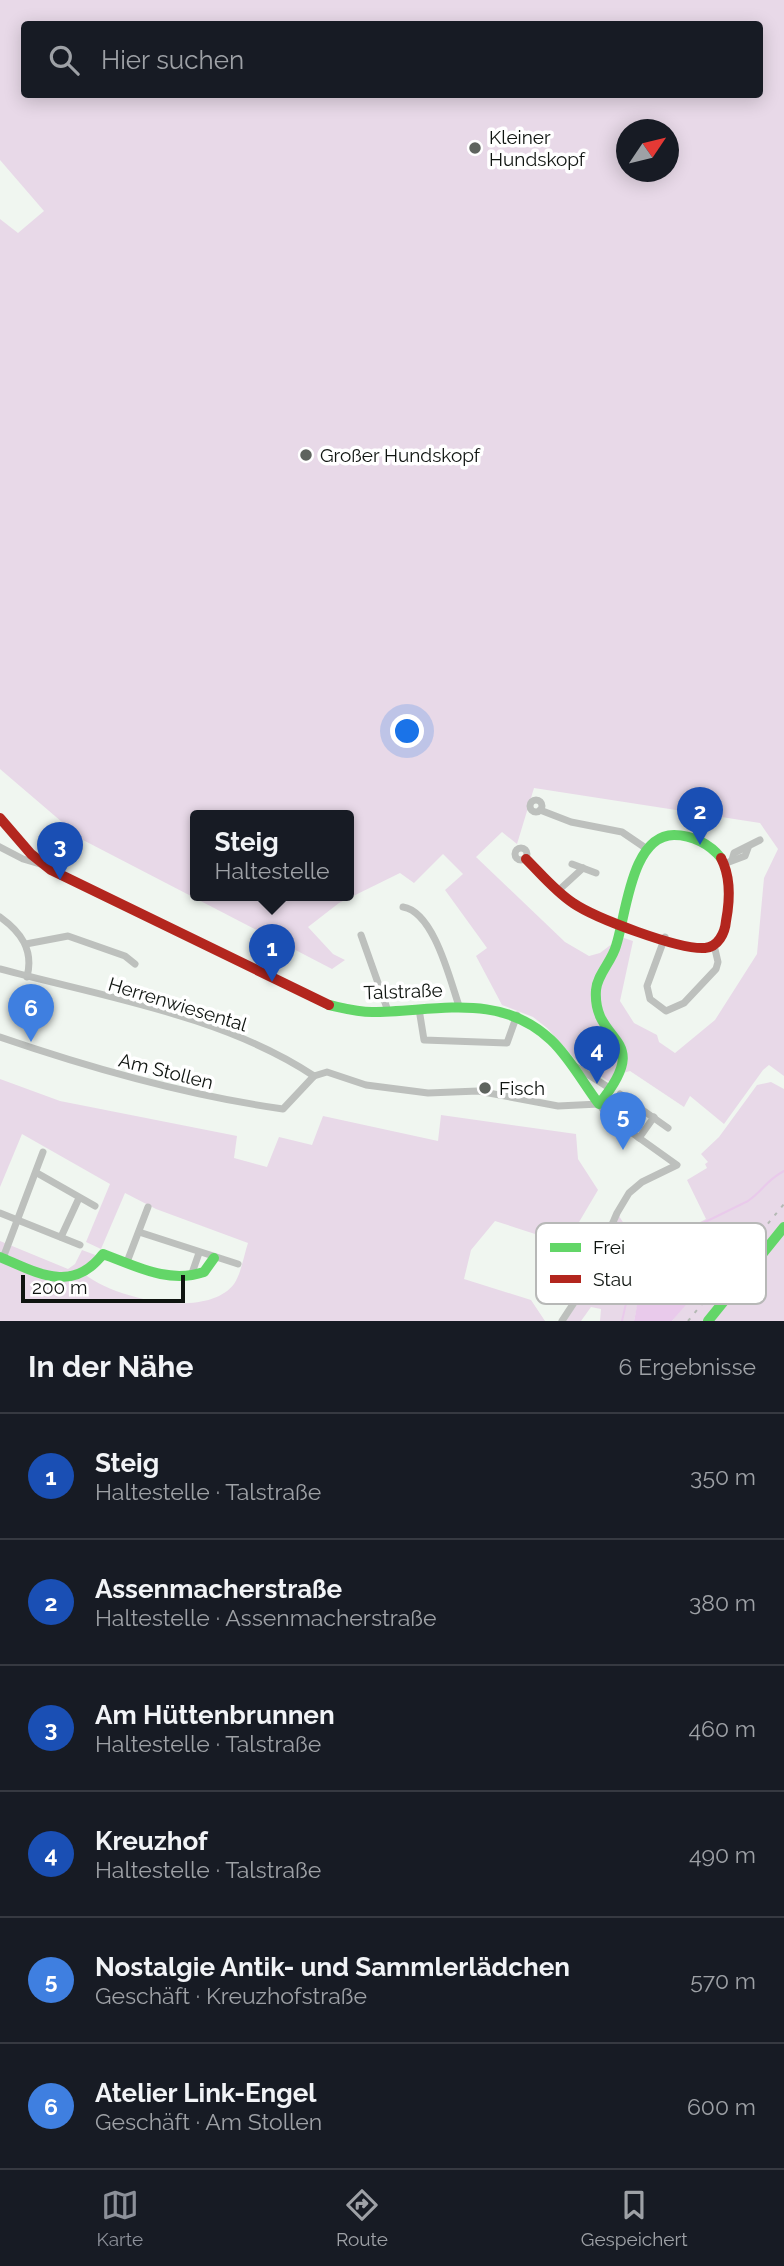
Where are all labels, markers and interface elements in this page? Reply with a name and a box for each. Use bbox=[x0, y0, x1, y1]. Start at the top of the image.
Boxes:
search box bbox=[21, 21, 763, 98]
icon: search bbox=[45, 41, 83, 79]
text: Hier suchen bbox=[101, 45, 244, 75]
north arrow bbox=[616, 119, 679, 182]
place label: Kleiner Hundskopf bbox=[489, 126, 586, 170]
marker: Kleiner Hundskopf bbox=[467, 140, 483, 156]
place label: Großer Hundskopf bbox=[320, 444, 481, 466]
marker: Großer Hundskopf bbox=[298, 447, 314, 463]
your location bbox=[390, 714, 424, 748]
pin: 2 bbox=[677, 787, 723, 845]
popup bbox=[190, 810, 354, 901]
pin: 3 bbox=[37, 822, 83, 880]
text: Steig bbox=[215, 827, 279, 857]
text: Haltestelle bbox=[215, 857, 329, 884]
pin: 1 bbox=[249, 924, 295, 982]
street label: Herrenwiesental bbox=[106, 972, 251, 1036]
street label: Talstraße bbox=[363, 979, 443, 1003]
pin: 6 bbox=[8, 984, 54, 1042]
pin: 4 bbox=[574, 1026, 620, 1084]
street label: Am Stollen bbox=[116, 1049, 216, 1093]
place label: Fisch bbox=[499, 1077, 545, 1099]
marker: Fisch bbox=[477, 1080, 493, 1096]
pin: 5 bbox=[600, 1092, 646, 1150]
legend bbox=[536, 1223, 766, 1304]
text: Frei bbox=[593, 1236, 625, 1258]
text: Stau bbox=[593, 1268, 632, 1290]
scale bar bbox=[21, 1272, 186, 1304]
text: 200 m bbox=[32, 1276, 87, 1298]
text: In der Nähe bbox=[28, 1349, 193, 1384]
text: 6 Ergebnisse bbox=[619, 1353, 756, 1380]
text: Steig bbox=[95, 1448, 159, 1478]
text: 1 bbox=[45, 1463, 57, 1490]
text: 350 m bbox=[690, 1463, 756, 1490]
text: Haltestelle · Talstraße bbox=[95, 1478, 321, 1505]
text: Assenmacherstraße bbox=[95, 1574, 342, 1604]
text: 2 bbox=[45, 1589, 57, 1616]
text: 380 m bbox=[689, 1589, 756, 1616]
text: Haltestelle · Assenmacherstraße bbox=[95, 1604, 436, 1631]
text: Am Hüttenbrunnen bbox=[95, 1700, 335, 1730]
text: 3 bbox=[45, 1715, 57, 1742]
text: 460 m bbox=[688, 1715, 756, 1742]
text: Haltestelle · Talstraße bbox=[95, 1730, 321, 1757]
text: Kreuzhof bbox=[95, 1826, 208, 1856]
text: 4 bbox=[44, 1841, 58, 1868]
text: 490 m bbox=[689, 1841, 756, 1868]
text: Haltestelle · Talstraße bbox=[95, 1856, 321, 1883]
text: Nostalgie Antik- und Sammlerlädchen bbox=[95, 1952, 570, 1982]
text: 5 bbox=[45, 1967, 57, 1994]
text: 570 m bbox=[690, 1967, 756, 1994]
text: Geschäft · Kreuzhofstraße bbox=[95, 1982, 367, 2009]
text: Atelier Link-Engel bbox=[95, 2078, 317, 2108]
text: 6 bbox=[44, 2093, 58, 2120]
text: 600 m bbox=[687, 2093, 756, 2120]
text: Geschäft · Am Stollen bbox=[95, 2108, 322, 2135]
tab: Karte bbox=[96, 2186, 143, 2250]
tab: Route bbox=[336, 2186, 388, 2250]
tab: Gespeichert bbox=[581, 2186, 688, 2250]

